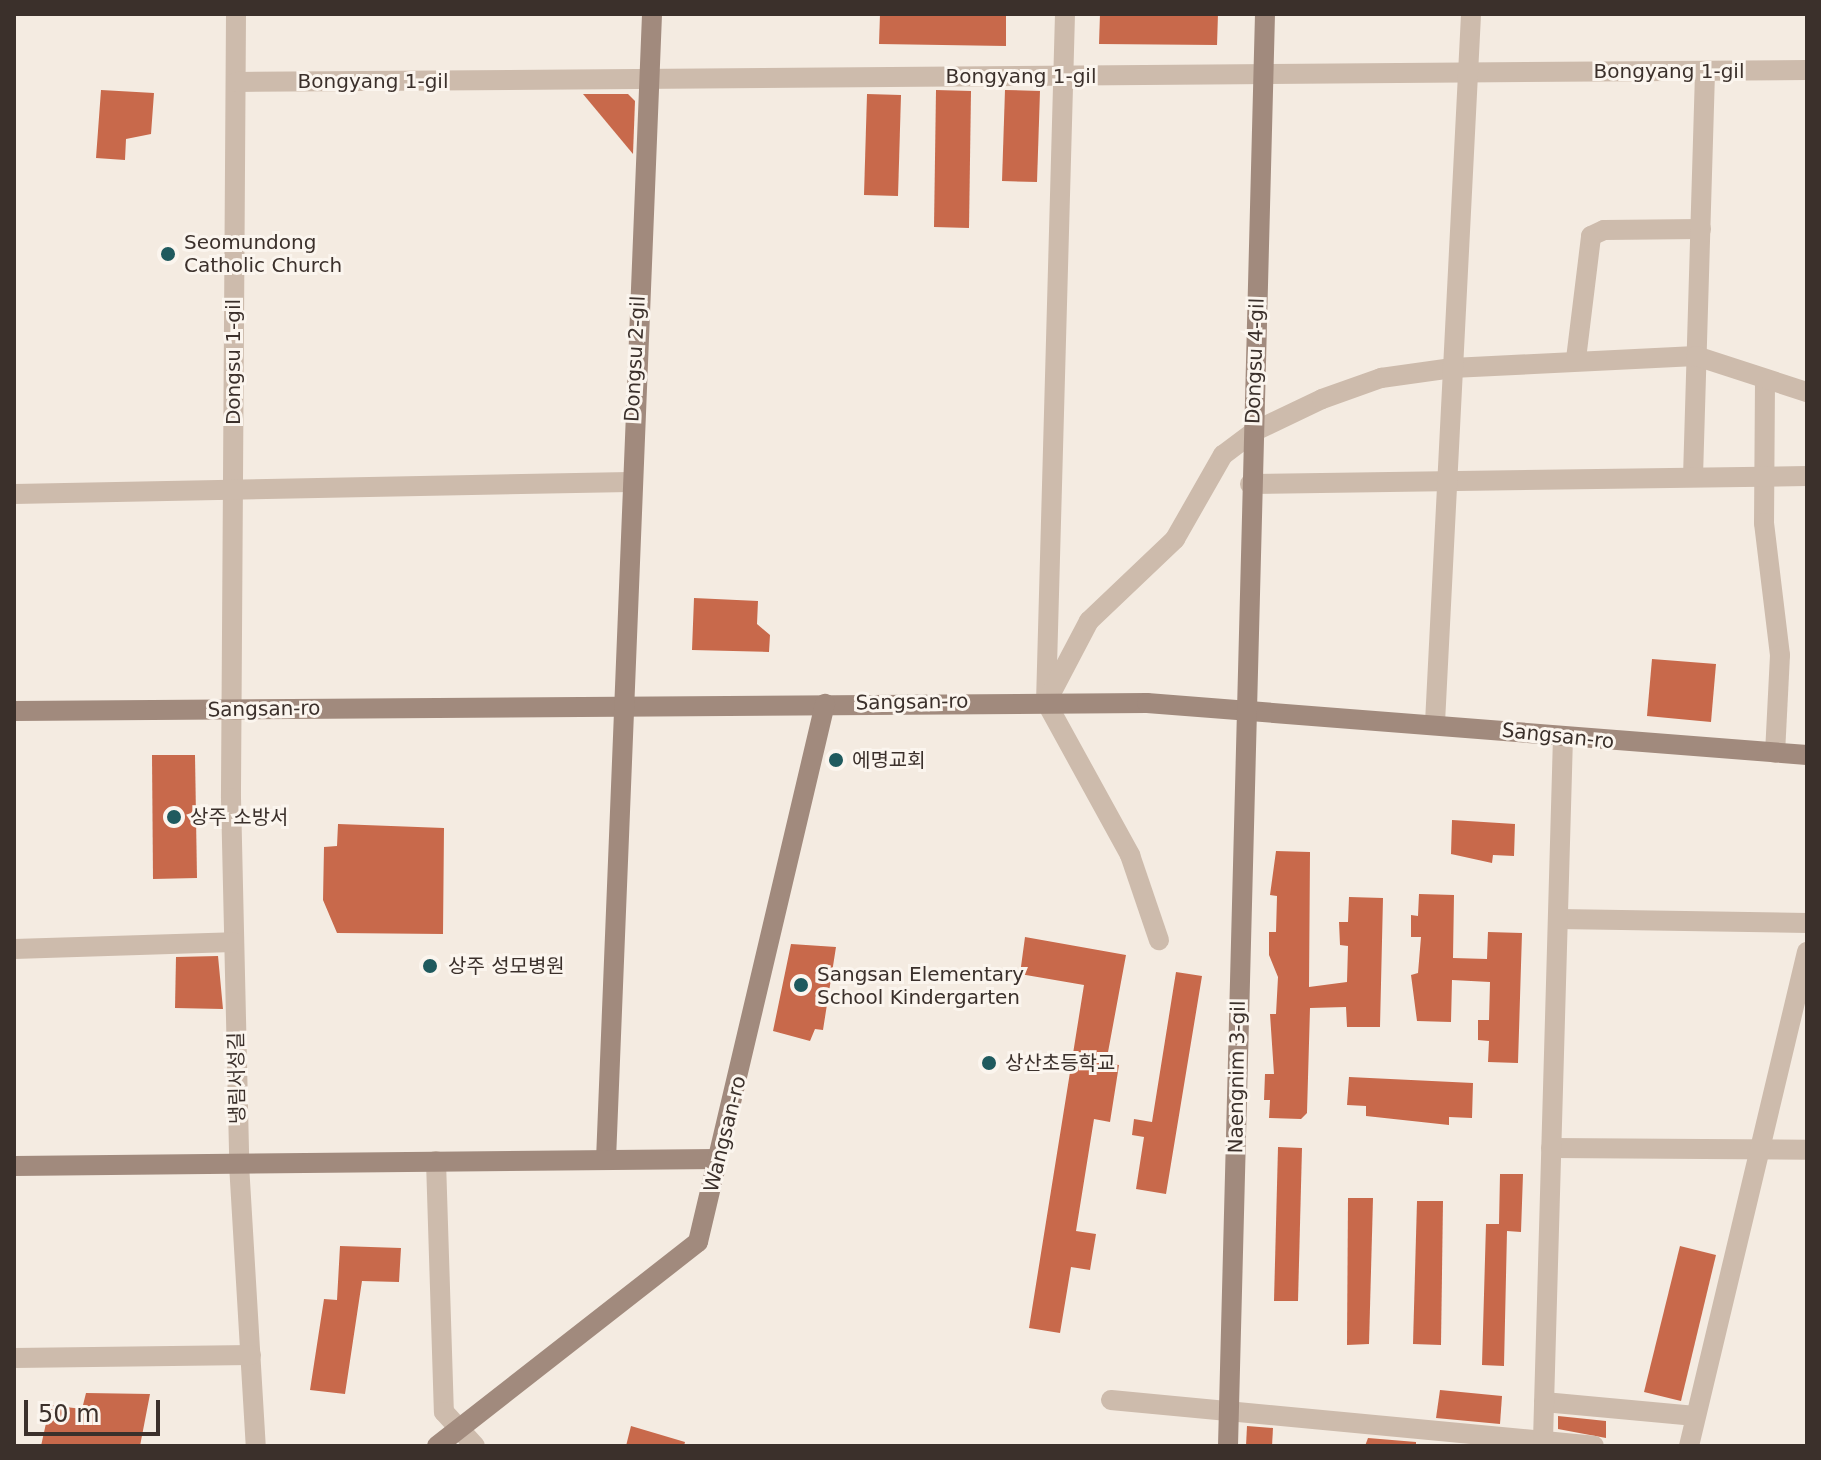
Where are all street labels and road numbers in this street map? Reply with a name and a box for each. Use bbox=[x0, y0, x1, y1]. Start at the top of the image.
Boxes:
street label: Bongyang 1-gil bbox=[1594, 59, 1744, 83]
street label: Bongyang 1-gil bbox=[946, 64, 1096, 88]
street label: Bongyang 1-gil bbox=[298, 69, 448, 93]
street label: Dongsu 2-gil bbox=[620, 295, 650, 423]
street label: Dongsu 4-gil bbox=[1241, 298, 1269, 424]
street label: Dongsu 1-gil bbox=[221, 299, 245, 425]
street label: Sangsan-ro bbox=[855, 689, 969, 715]
street label: Sangsan-ro bbox=[207, 696, 321, 722]
street label: Sangsan-ro bbox=[1501, 718, 1615, 754]
street label: Naengnim 3-gil bbox=[1224, 1000, 1250, 1154]
street label: 냉림서성길 bbox=[224, 1032, 250, 1124]
street label: Wangsan-ro bbox=[699, 1074, 751, 1194]

